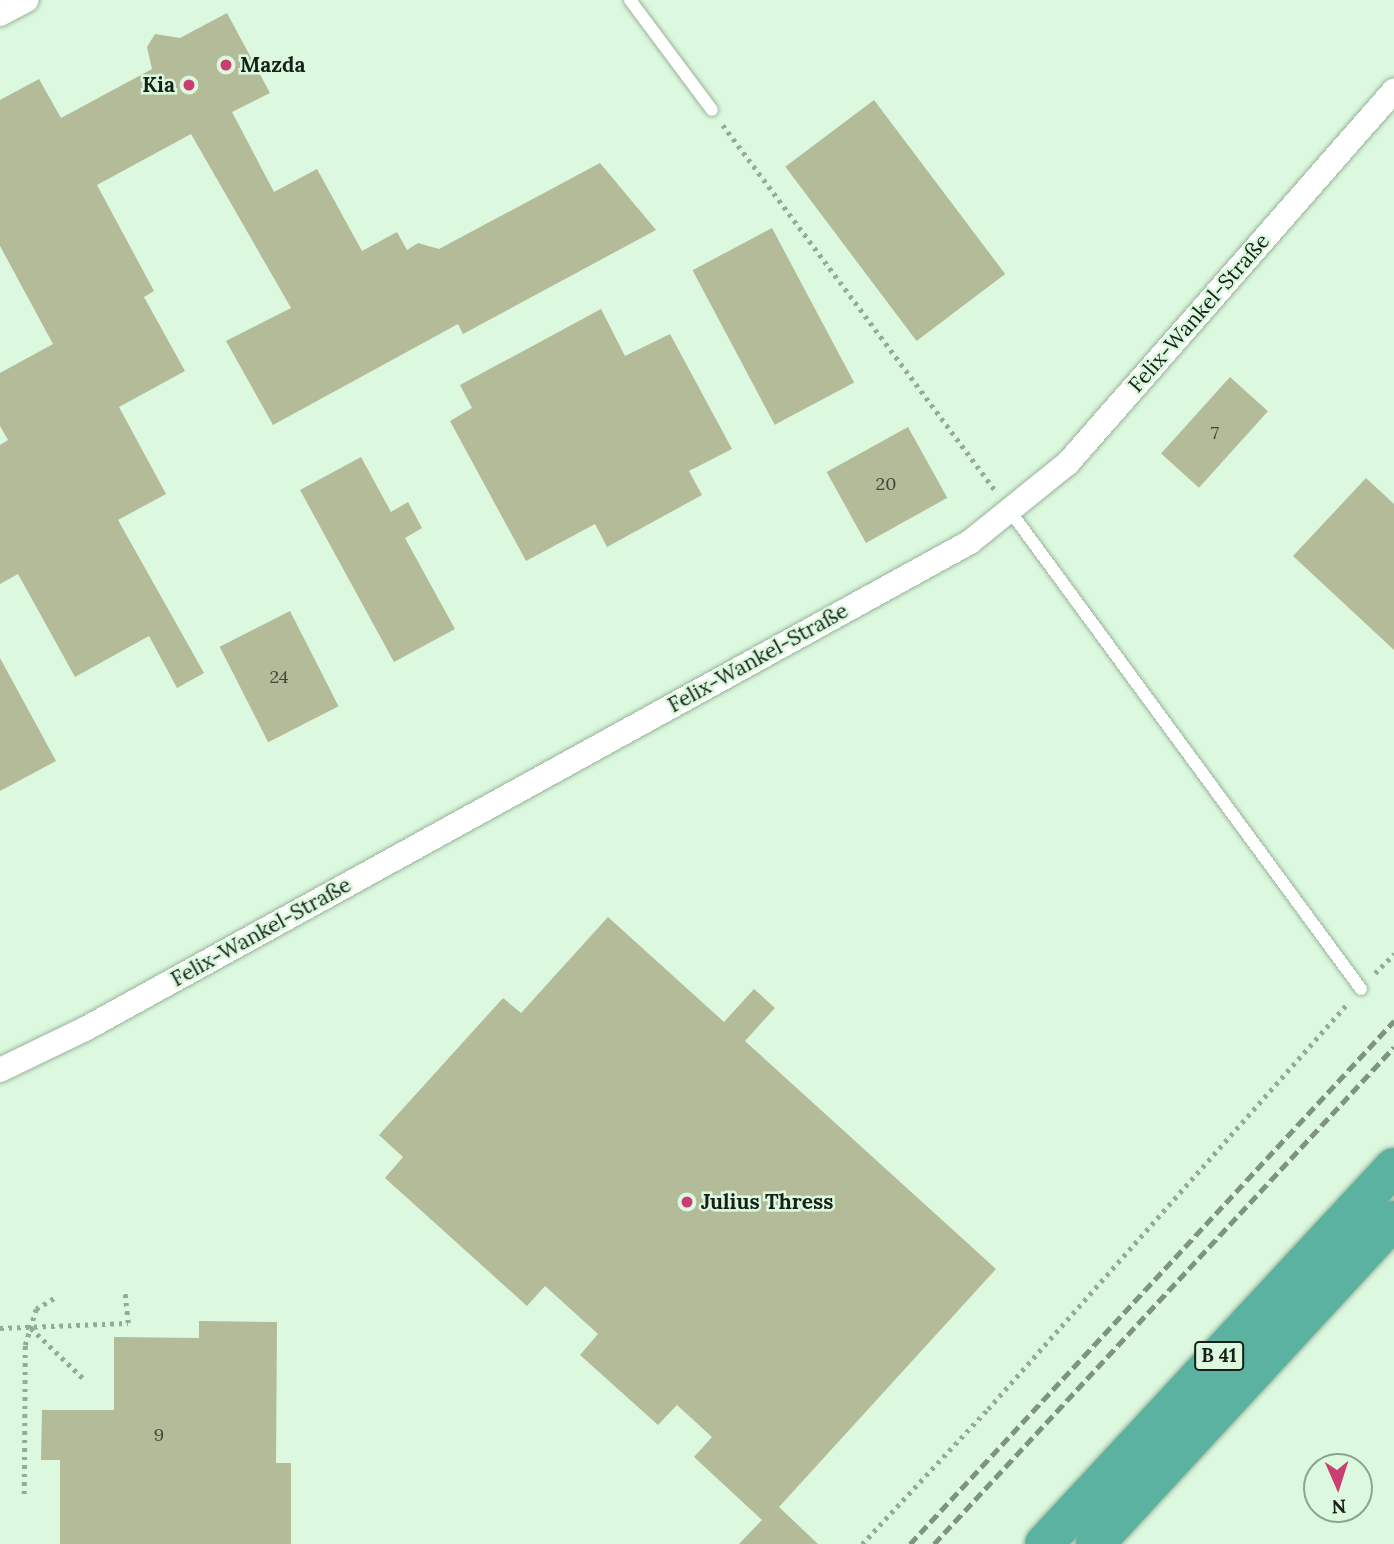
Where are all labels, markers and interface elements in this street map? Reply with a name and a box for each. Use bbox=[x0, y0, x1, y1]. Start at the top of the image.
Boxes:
place label: Mazda bbox=[240, 52, 306, 78]
marker: Mazda bbox=[218, 57, 234, 73]
place label: Kia bbox=[142, 72, 175, 98]
marker: Kia bbox=[181, 77, 197, 93]
street label: Felix-Wankel-Straße bbox=[1123, 229, 1275, 397]
house number: 7 bbox=[1211, 422, 1219, 444]
house number: 20 bbox=[876, 473, 896, 495]
street label: Felix-Wankel-Straße bbox=[664, 598, 852, 718]
house number: 24 bbox=[269, 666, 289, 688]
street label: Felix-Wankel-Straße bbox=[167, 872, 355, 992]
place label: Julius Thress bbox=[701, 1189, 833, 1215]
marker: Julius Thress bbox=[679, 1194, 695, 1210]
road number: B 41 bbox=[1193, 1340, 1245, 1372]
house number: 9 bbox=[154, 1424, 164, 1446]
north arrow bbox=[1303, 1453, 1373, 1523]
text: N bbox=[1331, 1495, 1347, 1519]

